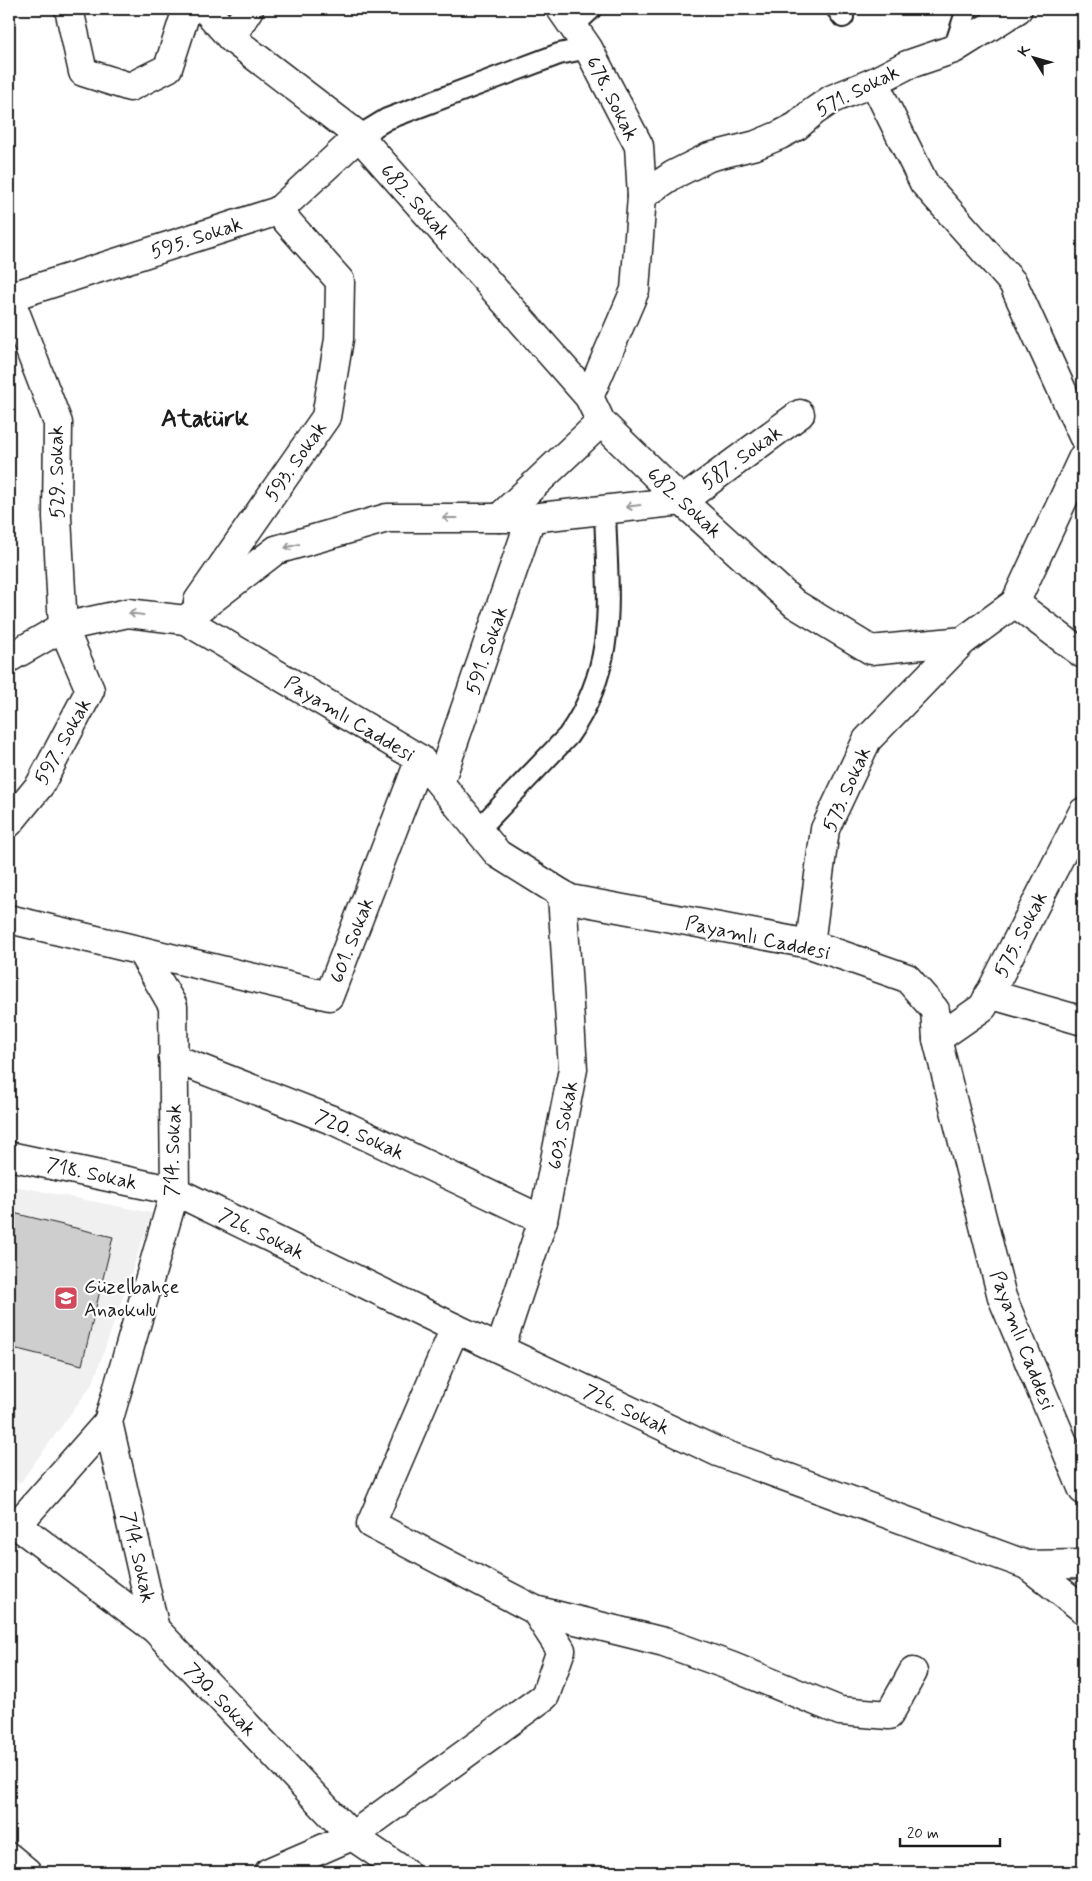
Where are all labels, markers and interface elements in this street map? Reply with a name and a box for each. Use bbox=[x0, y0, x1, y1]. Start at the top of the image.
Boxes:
north arrow bbox=[1010, 32, 1060, 82]
text: K bbox=[1014, 41, 1035, 60]
street label: 678. Sokak bbox=[579, 52, 644, 146]
street label: 571. Sokak bbox=[811, 59, 904, 124]
street label: 682. Sokak bbox=[374, 158, 456, 246]
street label: 595. Sokak bbox=[147, 211, 246, 266]
district label: Atatürk bbox=[161, 403, 250, 436]
street label: 593. Sokak bbox=[259, 416, 334, 507]
street label: 587. Sokak bbox=[696, 420, 788, 497]
street label: 529. Sokak bbox=[43, 425, 72, 519]
street label: 682. Sokak bbox=[641, 461, 727, 545]
one-way arrow bbox=[626, 501, 642, 511]
one-way arrow bbox=[443, 513, 459, 523]
one-way arrow bbox=[284, 541, 300, 551]
street label: 591. Sokak bbox=[460, 603, 515, 698]
one-way arrow bbox=[129, 609, 145, 619]
street label: Payamlı Caddesi bbox=[279, 670, 419, 769]
street label: 597. Sokak bbox=[28, 693, 98, 790]
street label: 573. Sokak bbox=[817, 743, 878, 836]
street label: 575. Sokak bbox=[988, 887, 1055, 982]
street label: 601. Sokak bbox=[324, 894, 381, 987]
street label: Payamlı Caddesi bbox=[683, 910, 832, 967]
street label: 603. Sokak bbox=[542, 1078, 585, 1172]
street label: 714. Sokak bbox=[158, 1103, 189, 1197]
street label: 720. Sokak bbox=[311, 1104, 408, 1167]
street label: 718. Sokak bbox=[44, 1152, 139, 1197]
street label: 726. Sokak bbox=[214, 1202, 309, 1267]
street label: Payamlı Caddesi bbox=[983, 1267, 1061, 1414]
place label: Güzelbahçe Anaokulu bbox=[84, 1274, 179, 1324]
school or university icon: Güzelbahçe Anaokulu bbox=[53, 1285, 79, 1311]
street label: 726. Sokak bbox=[579, 1379, 674, 1442]
street label: 714. Sokak bbox=[114, 1509, 161, 1606]
street label: 730. Sokak bbox=[178, 1657, 262, 1743]
scale bar bbox=[900, 1816, 1000, 1848]
text: 20 m bbox=[907, 1824, 939, 1844]

